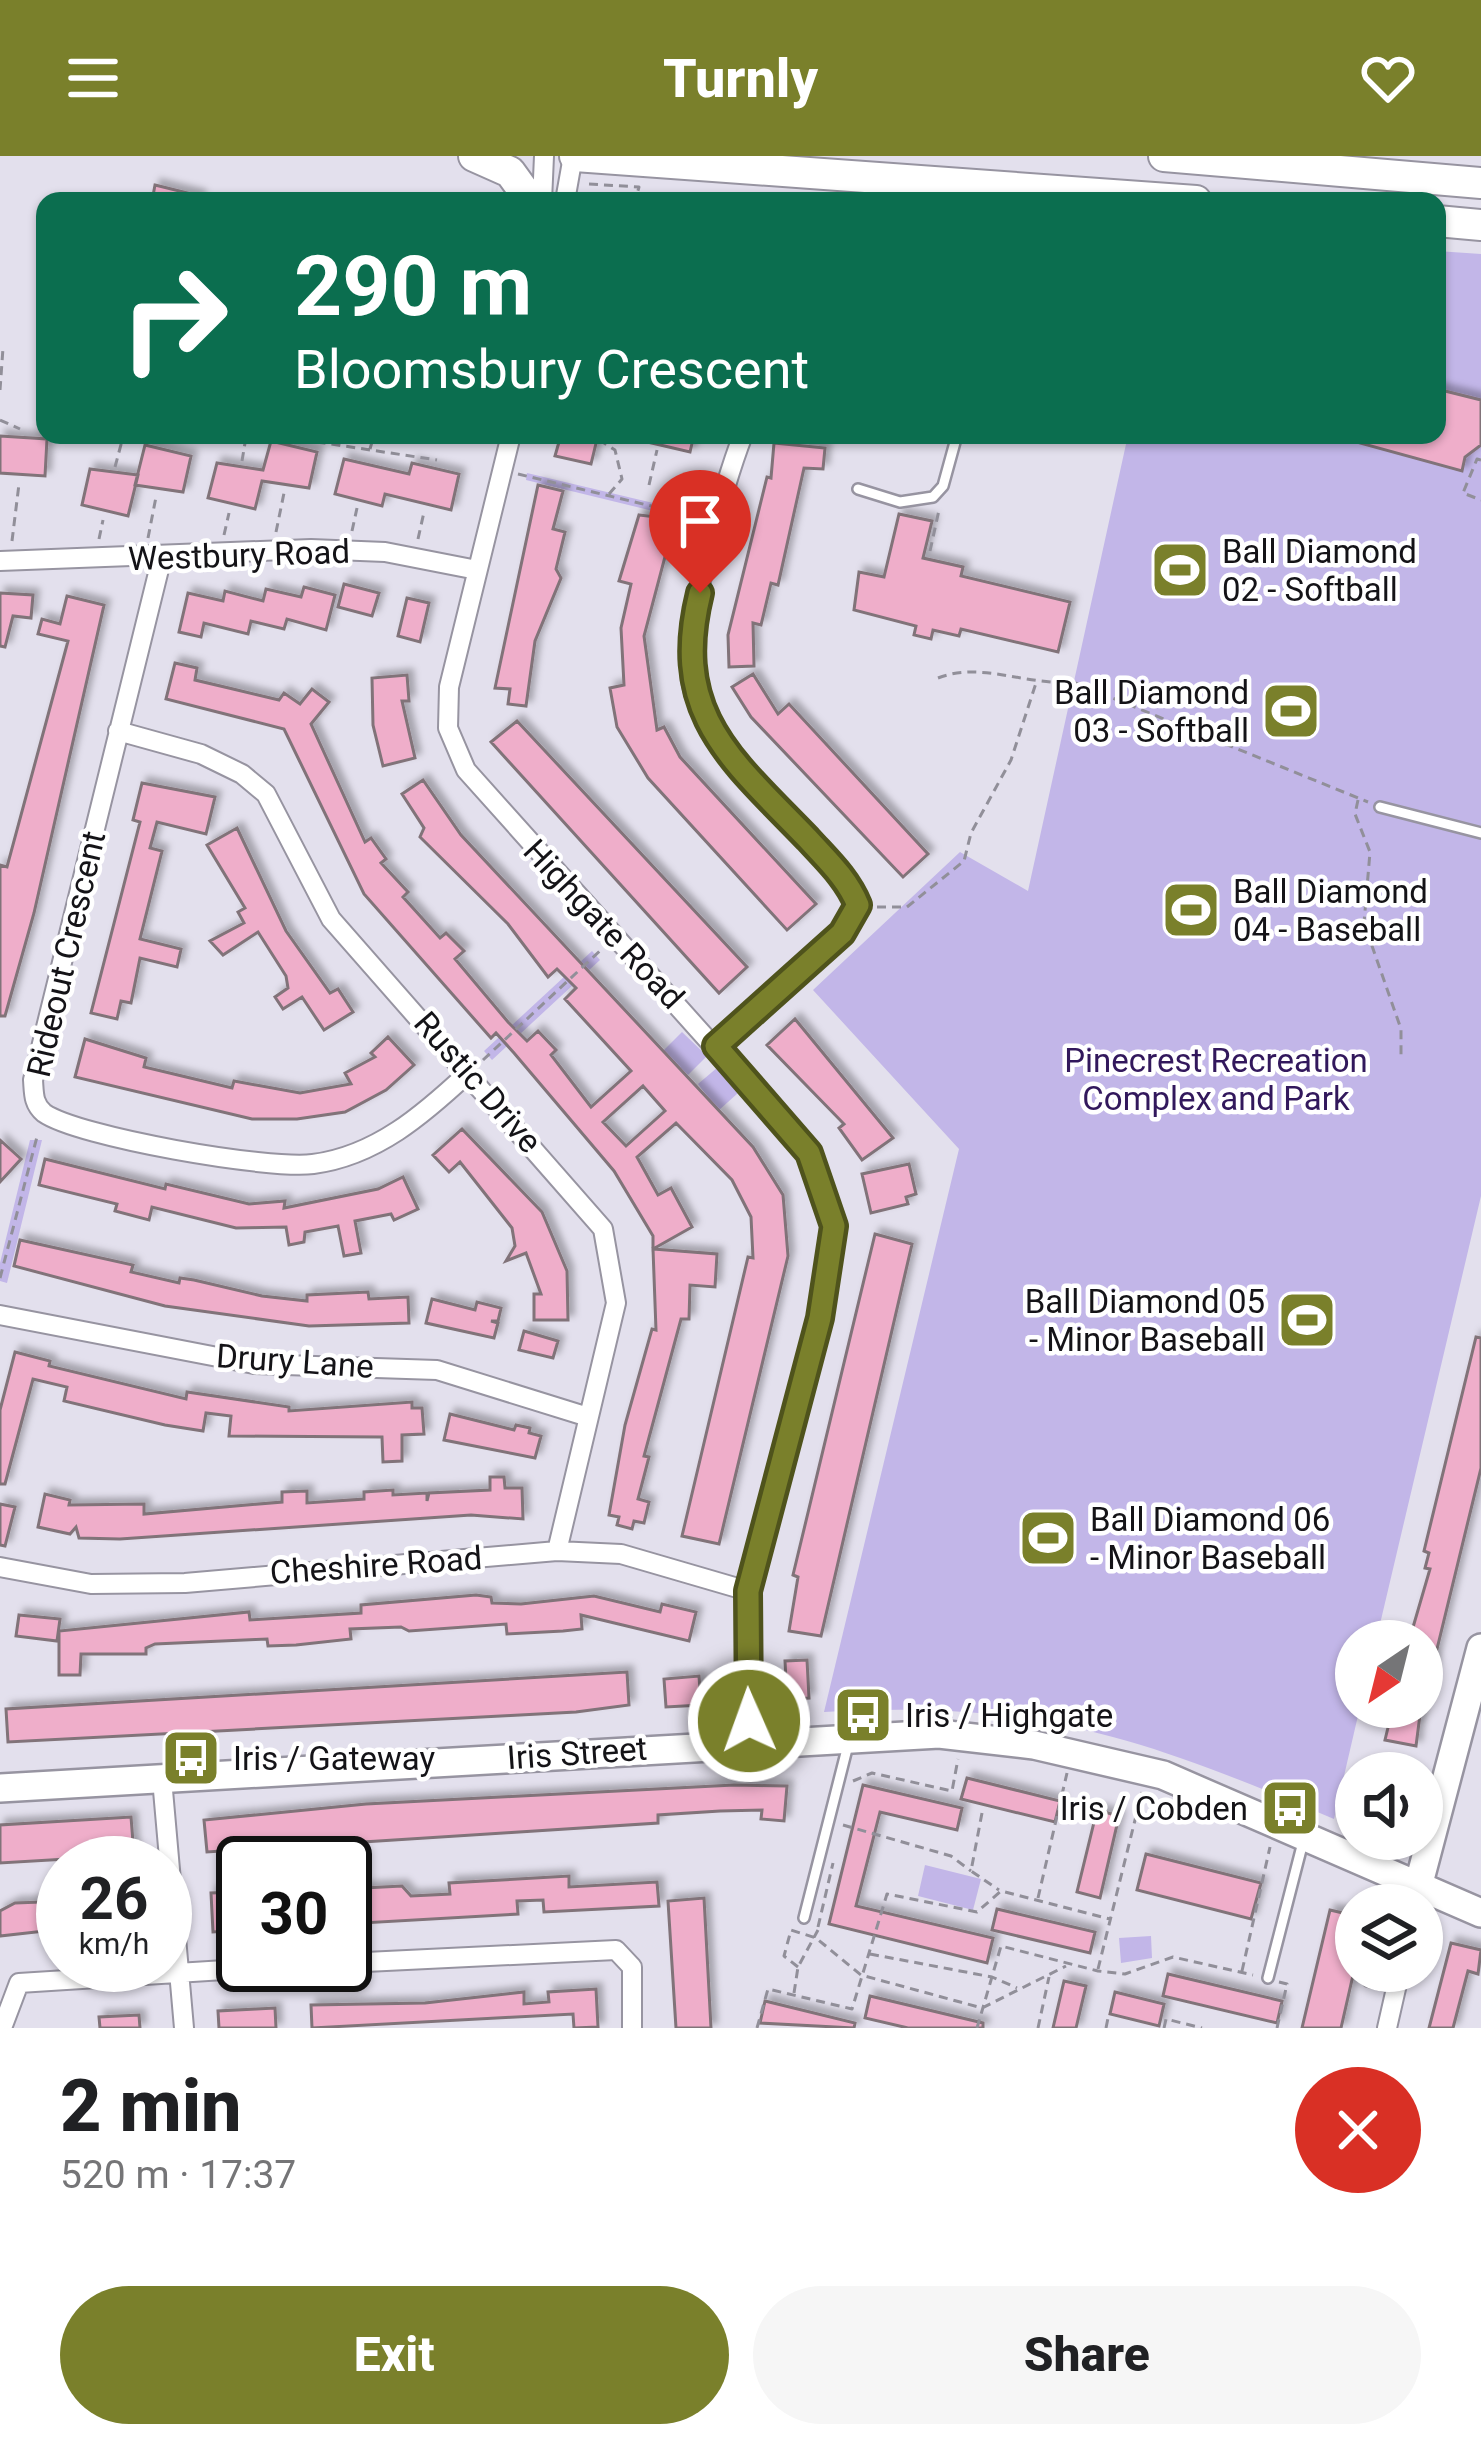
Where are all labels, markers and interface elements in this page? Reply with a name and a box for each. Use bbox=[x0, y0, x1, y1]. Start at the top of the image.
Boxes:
icon: menu bbox=[60, 45, 126, 111]
icon: heart bbox=[1355, 45, 1421, 111]
text: Turnly bbox=[663, 47, 818, 110]
text: 290 m bbox=[294, 237, 532, 336]
icon: right bbox=[96, 240, 252, 396]
text: Bloomsbury Crescent bbox=[294, 338, 809, 401]
pin bbox=[649, 470, 751, 593]
icon: arrive bbox=[667, 488, 733, 554]
street label: Westbury Road bbox=[127, 532, 351, 578]
place label: Ball Diamond 02 - Softball bbox=[1222, 532, 1417, 609]
sports icon: Ball Diamond 02 - Softball bbox=[1149, 539, 1211, 601]
place label: Ball Diamond 03 - Softball bbox=[1054, 673, 1249, 750]
sports icon: Ball Diamond 03 - Softball bbox=[1260, 680, 1322, 742]
street label: Rideout Crescent bbox=[19, 827, 113, 1081]
street label: Highgate Road bbox=[516, 831, 692, 1017]
place label: Ball Diamond 04 - Baseball bbox=[1233, 872, 1428, 949]
sports icon: Ball Diamond 04 - Baseball bbox=[1160, 879, 1222, 941]
street label: Rustic Drive bbox=[406, 1004, 550, 1160]
park label: Pinecrest Recreation Complex and Park bbox=[1064, 1041, 1368, 1118]
place label: Ball Diamond 05 - Minor Baseball bbox=[1025, 1282, 1265, 1359]
sports icon: Ball Diamond 05 - Minor Baseball bbox=[1276, 1289, 1338, 1351]
street label: Drury Lane bbox=[215, 1336, 375, 1386]
place label: Ball Diamond 06 - Minor Baseball bbox=[1090, 1500, 1330, 1577]
sports icon: Ball Diamond 06 - Minor Baseball bbox=[1017, 1507, 1079, 1569]
street label: Cheshire Road bbox=[269, 1538, 483, 1592]
north arrow bbox=[1335, 1620, 1443, 1728]
map controls bbox=[1335, 1620, 1443, 1992]
position arrow bbox=[686, 1658, 812, 1784]
bus stop icon: Iris / Highgate bbox=[832, 1684, 894, 1746]
place label: Iris / Highgate bbox=[905, 1696, 1113, 1735]
bus stop icon: Iris / Gateway bbox=[160, 1727, 222, 1789]
street label: Iris Street bbox=[506, 1729, 648, 1777]
place label: Iris / Gateway bbox=[233, 1739, 435, 1778]
button: sound bbox=[1335, 1752, 1443, 1860]
bus stop icon: Iris / Cobden bbox=[1259, 1777, 1321, 1839]
place label: Iris / Cobden bbox=[1060, 1789, 1248, 1828]
speed limit sign: 30 bbox=[216, 1836, 372, 1992]
text: 26 bbox=[80, 1863, 148, 1934]
button: layers bbox=[1335, 1884, 1443, 1992]
text: km/h bbox=[79, 1926, 149, 1961]
text: 2 min bbox=[60, 2064, 242, 2149]
button: close bbox=[1295, 2067, 1421, 2193]
text: 520 m · 17:37 bbox=[60, 2152, 296, 2198]
button: Exit bbox=[60, 2286, 729, 2424]
button: Share bbox=[753, 2286, 1421, 2424]

